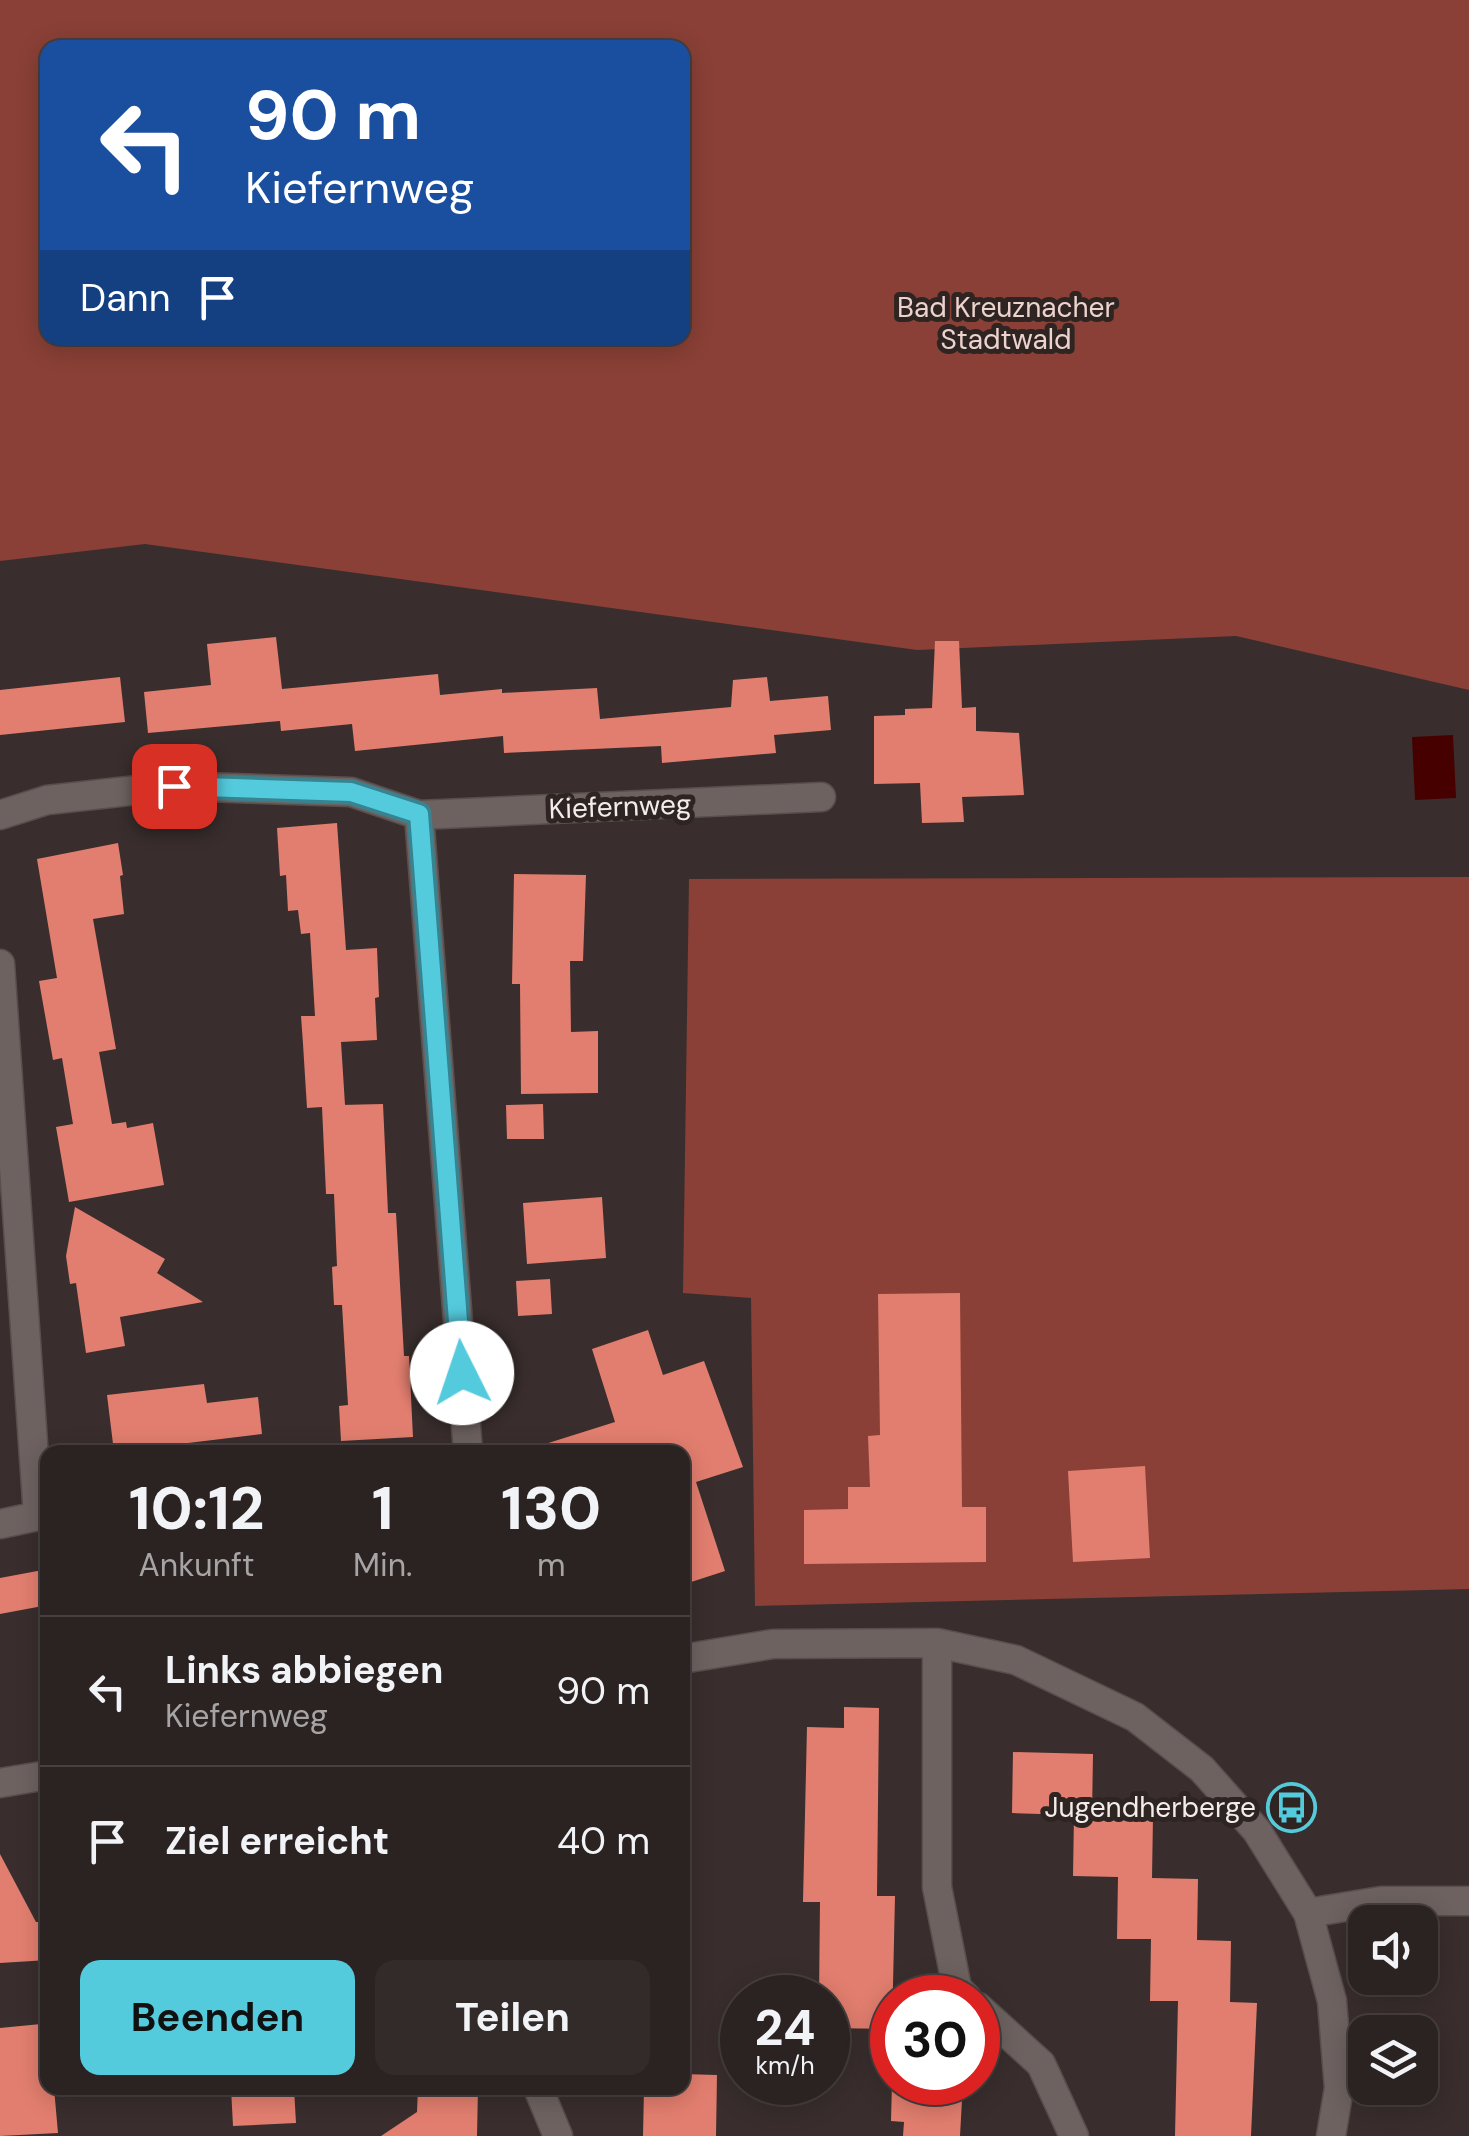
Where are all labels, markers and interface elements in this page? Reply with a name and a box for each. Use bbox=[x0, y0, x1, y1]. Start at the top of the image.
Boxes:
text: 90 m bbox=[245, 70, 421, 161]
icon: left bbox=[80, 80, 210, 210]
text: Kiefernweg bbox=[245, 158, 474, 217]
icon: arrive bbox=[190, 270, 245, 325]
text: Dann bbox=[80, 273, 170, 323]
park label: Bad Kreuznacher Stadtwald bbox=[897, 289, 1115, 358]
pin bbox=[132, 744, 217, 829]
icon: arrive bbox=[147, 759, 202, 814]
street label: Kiefernweg bbox=[548, 786, 692, 827]
position arrow bbox=[410, 1321, 514, 1425]
text: 10:12 bbox=[129, 1469, 264, 1548]
text: 1 bbox=[372, 1469, 394, 1548]
text: 130 bbox=[501, 1469, 601, 1548]
text: Ankunft bbox=[139, 1544, 254, 1586]
text: Min. bbox=[353, 1544, 412, 1586]
text: m bbox=[537, 1544, 565, 1586]
text: Links abbiegen bbox=[165, 1645, 443, 1695]
icon: left bbox=[80, 1664, 135, 1719]
text: 90 m bbox=[556, 1666, 650, 1716]
text: Kiefernweg bbox=[165, 1695, 328, 1737]
bus stop icon: Jugendherberge bbox=[1265, 1781, 1317, 1833]
place label: Jugendherberge bbox=[1045, 1789, 1256, 1826]
icon: arrive bbox=[80, 1814, 135, 1869]
text: Ziel erreicht bbox=[165, 1816, 389, 1866]
text: 40 m bbox=[557, 1816, 650, 1866]
map controls bbox=[1348, 1905, 1438, 2105]
button: sound bbox=[1348, 1905, 1438, 1995]
button: Beenden bbox=[80, 1960, 355, 2075]
button: Teilen bbox=[375, 1960, 650, 2075]
speed limit sign: 30 bbox=[870, 1975, 1000, 2105]
text: 24 bbox=[755, 1995, 816, 2061]
button: layers bbox=[1348, 2015, 1438, 2105]
text: km/h bbox=[755, 2049, 815, 2082]

